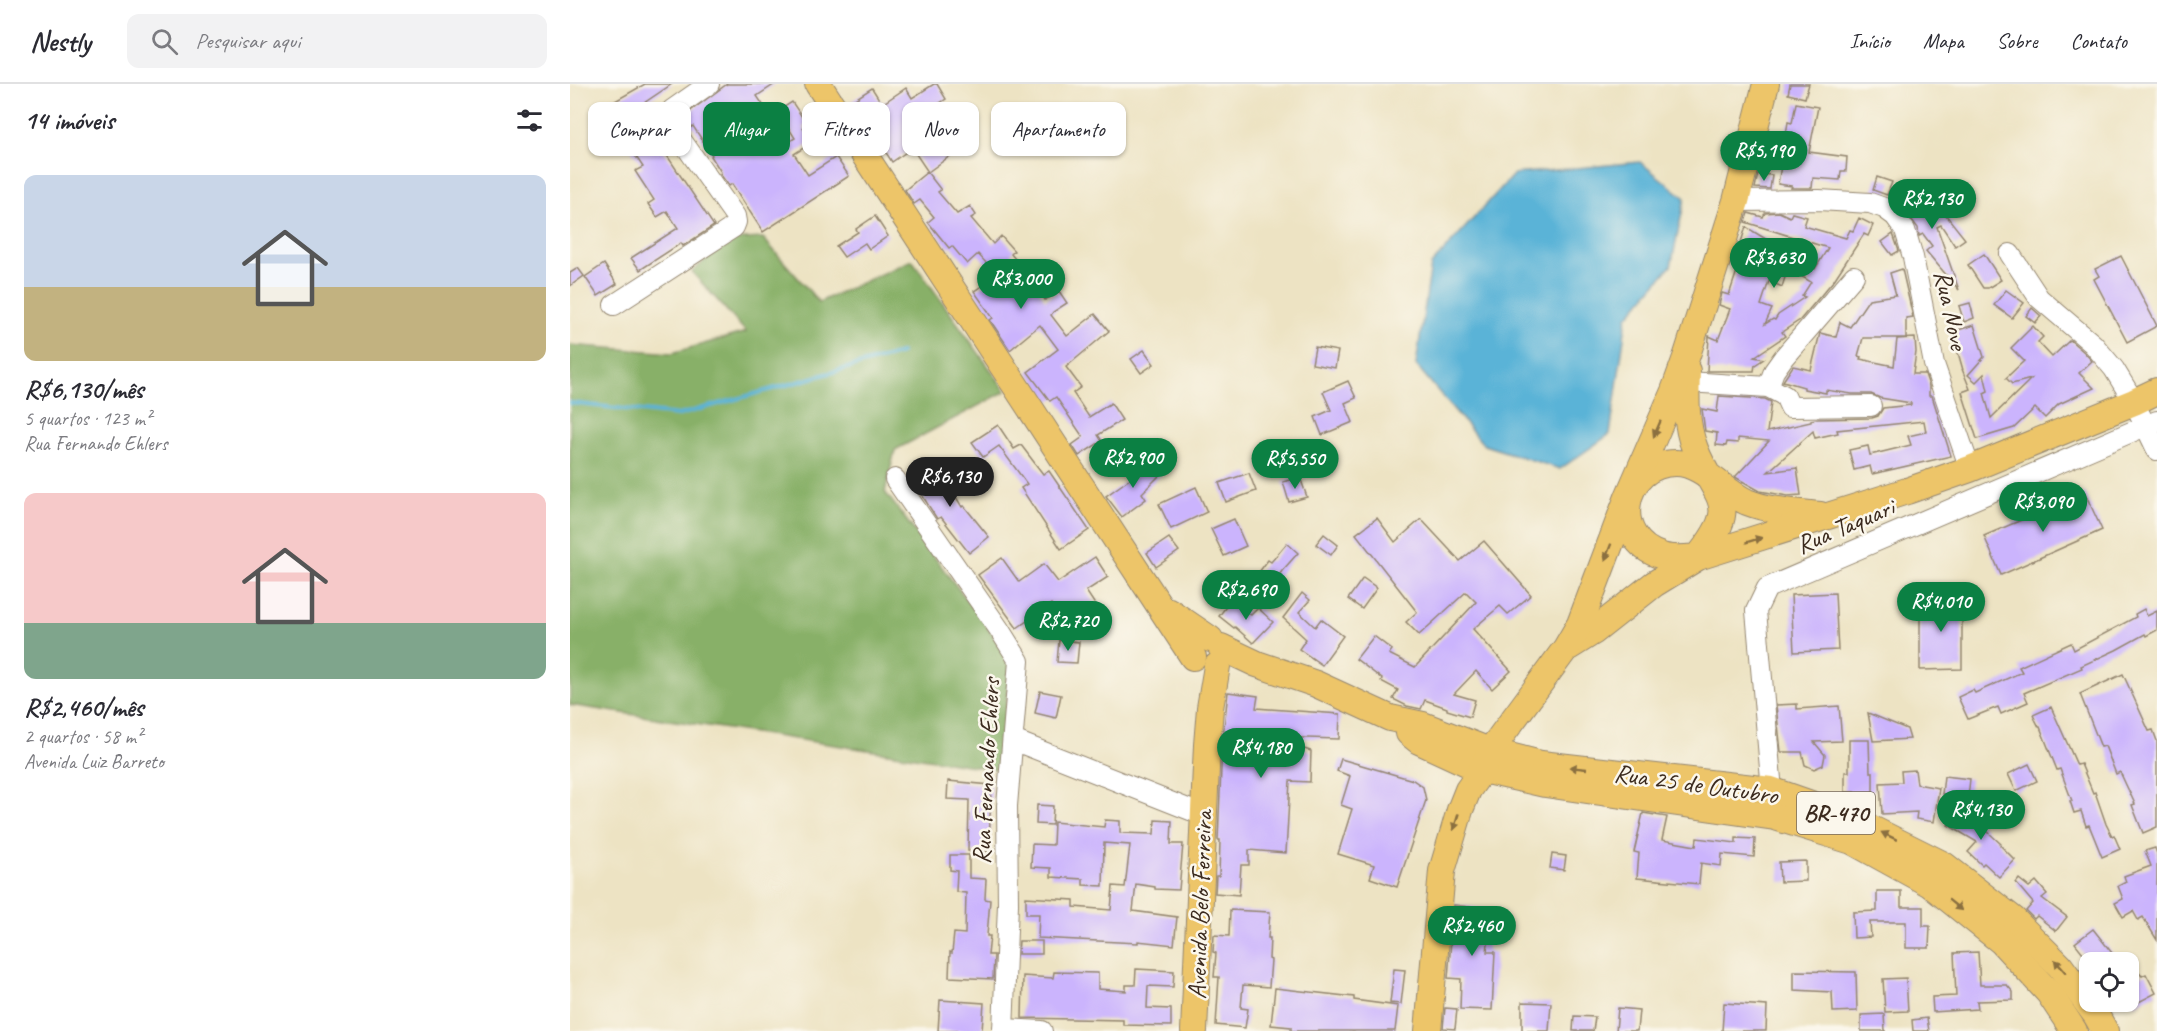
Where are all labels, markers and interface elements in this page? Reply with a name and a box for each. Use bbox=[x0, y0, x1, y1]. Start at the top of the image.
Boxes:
search box bbox=[127, 14, 547, 68]
text: Nestly bbox=[30, 24, 91, 59]
icon: search bbox=[148, 25, 181, 58]
text: Pesquisar aqui bbox=[196, 27, 300, 55]
text: Início bbox=[1850, 28, 1890, 54]
text: Mapa bbox=[1923, 28, 1964, 54]
text: Sobre bbox=[1997, 28, 2037, 54]
text: Contato bbox=[2070, 28, 2127, 54]
chip: Comprar bbox=[588, 102, 691, 156]
chip: Alugar bbox=[703, 102, 790, 156]
chip: Filtros bbox=[802, 102, 890, 156]
chip: Novo bbox=[902, 102, 979, 156]
chip: Apartamento bbox=[991, 102, 1126, 156]
text: 14 imóveis bbox=[24, 104, 114, 137]
icon: filters bbox=[513, 104, 546, 137]
pin: R$5,190 bbox=[1709, 131, 1819, 182]
text: R$5,190 bbox=[1734, 138, 1794, 163]
pin: R$2,130 bbox=[1877, 179, 1987, 230]
text: R$2,130 bbox=[1902, 186, 1962, 211]
icon: home bbox=[231, 214, 339, 322]
pin: R$3,630 bbox=[1719, 238, 1829, 289]
text: R$3,630 bbox=[1744, 245, 1804, 270]
pin: R$3,000 bbox=[966, 259, 1076, 310]
text: R$3,000 bbox=[991, 266, 1051, 291]
street label: Rua Nove bbox=[1926, 267, 1976, 355]
text: R$6,130/mês bbox=[24, 373, 143, 406]
text: 5 quartos · 123 m² bbox=[24, 406, 151, 431]
one-way arrow bbox=[1652, 420, 1661, 438]
text: Rua Fernando Ehlers bbox=[24, 431, 167, 456]
pin: R$2,900 bbox=[1078, 438, 1188, 489]
pin: R$5,550 bbox=[1240, 439, 1350, 490]
text: R$2,900 bbox=[1103, 445, 1163, 470]
text: R$5,550 bbox=[1266, 446, 1324, 471]
pin: R$6,130 bbox=[895, 457, 1005, 508]
text: R$6,130 bbox=[920, 464, 980, 489]
pin: R$3,090 bbox=[1988, 482, 2098, 533]
street label: Rua Taquari bbox=[1791, 489, 1902, 561]
text: R$3,090 bbox=[2013, 489, 2073, 514]
icon: home bbox=[231, 532, 339, 640]
one-way arrow bbox=[1745, 534, 1763, 544]
one-way arrow bbox=[1603, 543, 1612, 561]
pin: R$2,690 bbox=[1191, 570, 1301, 621]
text: R$2,690 bbox=[1216, 577, 1276, 602]
pin: R$4,010 bbox=[1886, 582, 1996, 633]
text: R$4,010 bbox=[1911, 589, 1971, 614]
pin: R$2,720 bbox=[1013, 601, 1123, 652]
text: R$2,720 bbox=[1038, 608, 1098, 633]
street label: Rua Fernando Ehlers bbox=[965, 675, 1007, 865]
text: R$2,460/mês bbox=[24, 691, 143, 724]
text: 2 quartos · 58 m² bbox=[24, 724, 142, 749]
pin: R$4,180 bbox=[1206, 728, 1316, 779]
text: R$4,180 bbox=[1231, 735, 1291, 760]
text: Avenida Luiz Barreto bbox=[24, 749, 164, 774]
street label: Rua 25 de Outubro bbox=[1612, 756, 1782, 812]
one-way arrow bbox=[1569, 763, 1588, 773]
pin: R$4,130 bbox=[1926, 790, 2036, 841]
road number: BR-470 bbox=[1797, 792, 1875, 834]
text: R$4,130 bbox=[1951, 797, 2011, 822]
street label: Avenida Belo Ferreira bbox=[1180, 808, 1220, 1000]
one-way arrow bbox=[1451, 813, 1460, 831]
one-way arrow bbox=[1880, 832, 1898, 842]
one-way arrow bbox=[1948, 898, 1963, 910]
pin: R$2,460 bbox=[1417, 906, 1527, 957]
text: R$2,460 bbox=[1442, 913, 1502, 938]
map controls bbox=[2079, 952, 2139, 1012]
button: locate bbox=[2079, 952, 2139, 1012]
one-way arrow bbox=[2054, 959, 2067, 974]

